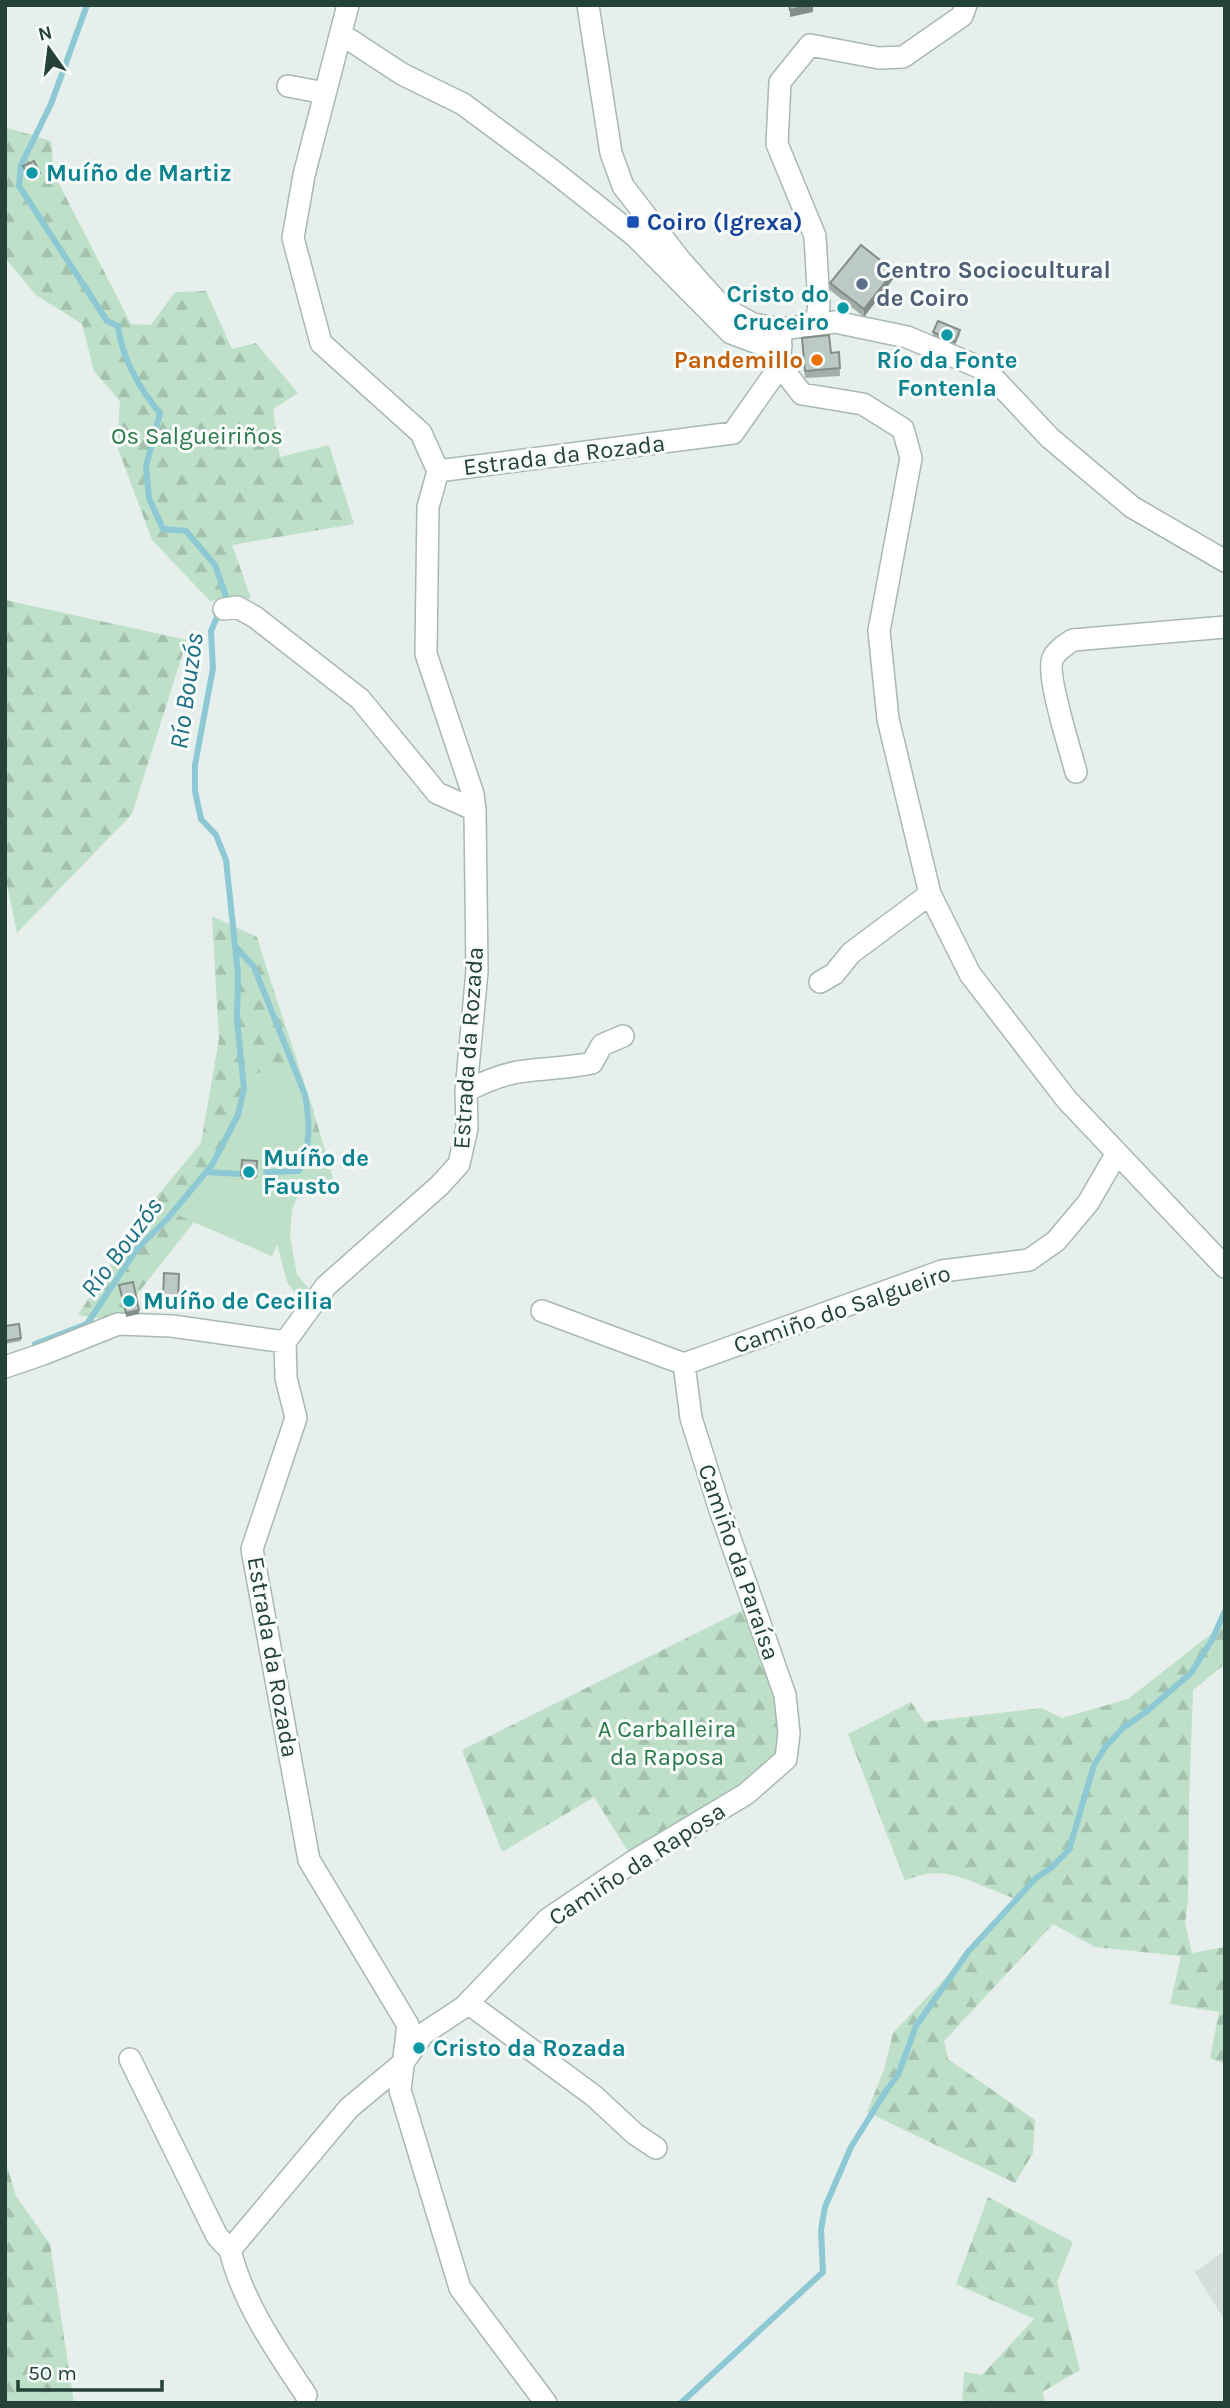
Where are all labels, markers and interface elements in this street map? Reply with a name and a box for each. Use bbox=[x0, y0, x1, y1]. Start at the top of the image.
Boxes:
north arrow bbox=[14, 14, 84, 84]
text: N bbox=[36, 21, 54, 46]
place label: Muíño de Martiz bbox=[46, 159, 232, 187]
marker: Muíño de Martiz bbox=[24, 165, 40, 181]
place label: Coiro (Igrexa) bbox=[647, 208, 803, 236]
marker: Coiro (Igrexa) bbox=[625, 214, 641, 230]
place label: Centro Sociocultural de Coiro bbox=[876, 256, 1111, 312]
marker: Centro Sociocultural de Coiro bbox=[854, 276, 870, 292]
place label: Cristo do Cruceiro bbox=[726, 280, 829, 336]
marker: Cristo do Cruceiro bbox=[835, 300, 851, 316]
marker: Río da Fonte Fontenla bbox=[939, 327, 955, 343]
place label: Pandemillo bbox=[674, 346, 803, 374]
place label: Río da Fonte Fontenla bbox=[877, 346, 1017, 402]
marker: Pandemillo bbox=[809, 352, 825, 368]
park label: Os Salgueiriños bbox=[111, 422, 283, 450]
street label: Estrada da Rozada bbox=[461, 429, 667, 481]
water label: Río Bouzós bbox=[163, 631, 210, 751]
street label: Estrada da Rozada bbox=[447, 946, 489, 1150]
place label: Muíño de Fausto bbox=[263, 1144, 369, 1200]
marker: Muíño de Fausto bbox=[241, 1164, 257, 1180]
water label: Río Bouzós bbox=[74, 1191, 169, 1303]
street label: Camiño do Salgueiro bbox=[730, 1259, 954, 1359]
place label: Muíño de Cecilia bbox=[143, 1287, 333, 1315]
marker: Muíño de Cecilia bbox=[121, 1293, 137, 1309]
street label: Camiño da Paraísa bbox=[692, 1460, 786, 1664]
street label: Estrada da Rozada bbox=[242, 1555, 304, 1759]
park label: A Carballeira da Raposa bbox=[598, 1715, 736, 1771]
street label: Camiño da Raposa bbox=[543, 1796, 731, 1932]
place label: Cristo da Rozada bbox=[433, 2034, 626, 2062]
marker: Cristo da Rozada bbox=[411, 2040, 427, 2056]
scale bar bbox=[18, 2348, 161, 2392]
text: 50 m bbox=[28, 2361, 77, 2385]

